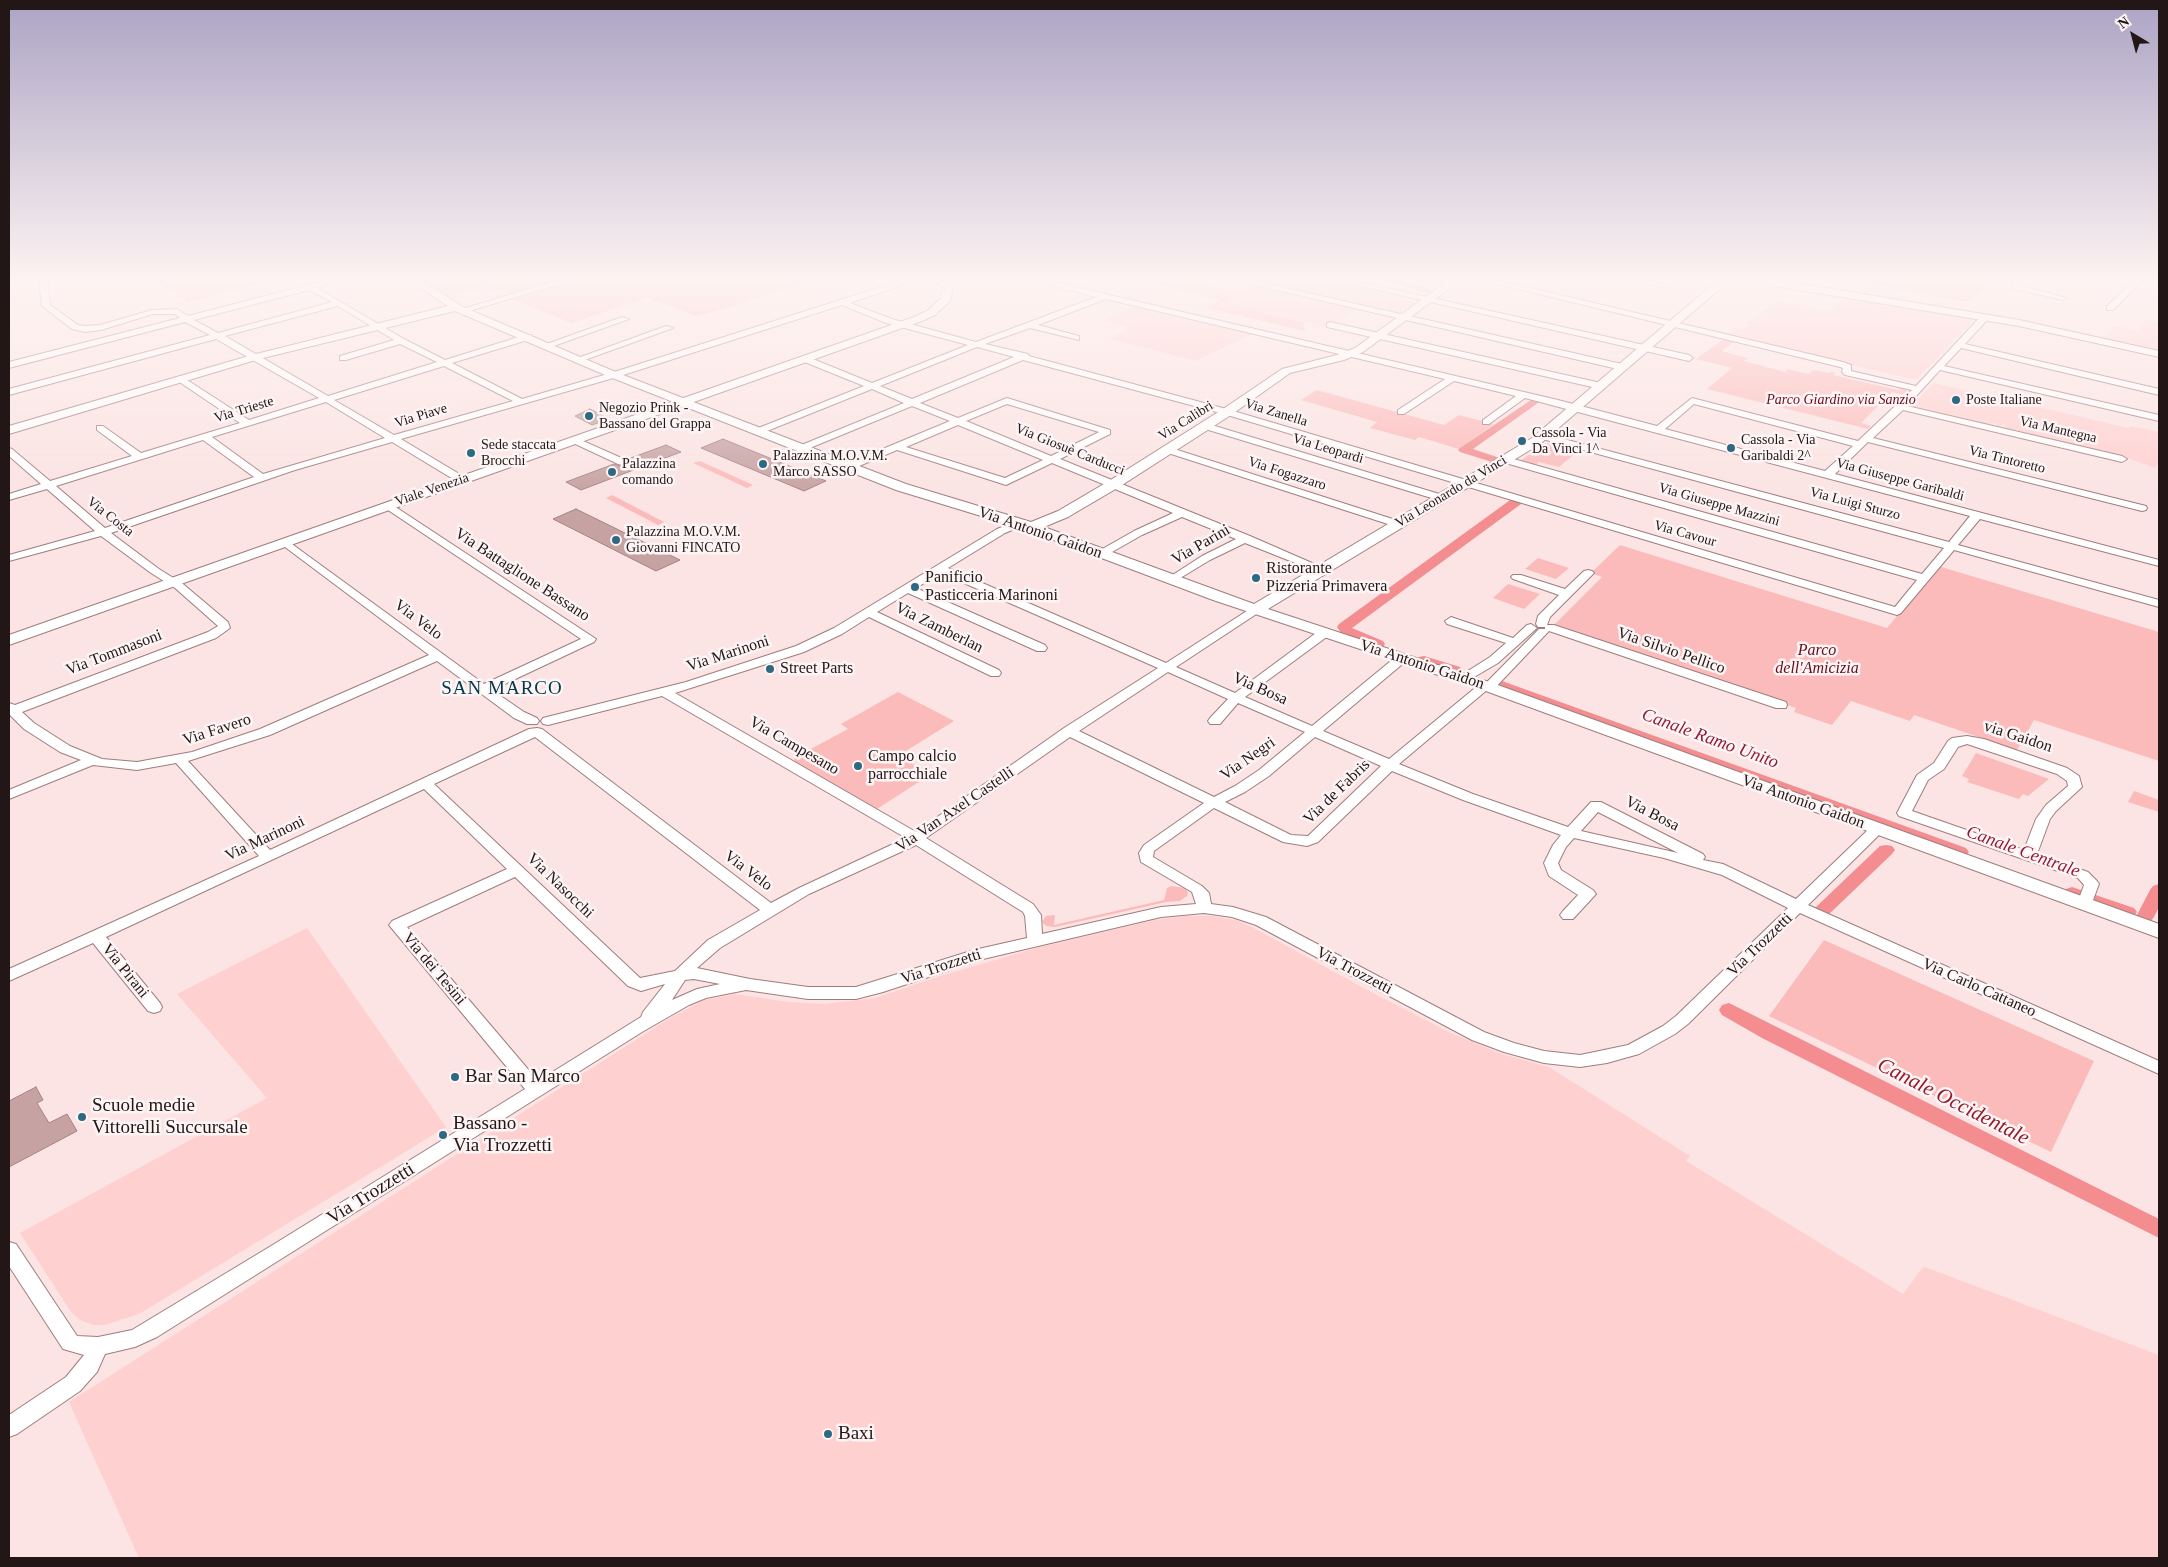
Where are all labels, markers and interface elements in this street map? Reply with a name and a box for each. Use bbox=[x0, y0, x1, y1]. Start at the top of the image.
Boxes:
north arrow bbox=[2108, 10, 2158, 60]
text: N bbox=[2115, 14, 2132, 32]
park label: Parco Giardino via Sanzio bbox=[1766, 392, 1916, 408]
place label: Poste Italiane bbox=[1966, 392, 2042, 408]
street label: Via Trieste bbox=[212, 393, 276, 427]
marker: Poste Italiane bbox=[1950, 394, 1962, 406]
street label: Via Zanella bbox=[1243, 395, 1309, 431]
street label: Via Calibri bbox=[1155, 398, 1217, 444]
street label: Via Piave bbox=[393, 400, 449, 432]
place label: Negozio Prink - Bassano del Grappa bbox=[599, 400, 711, 432]
marker: Negozio Prink - Bassano del Grappa bbox=[583, 410, 595, 422]
street label: Via Mantegna bbox=[2018, 413, 2098, 447]
street label: Via Giosuè Carducci bbox=[1013, 420, 1127, 480]
place label: Cassola - Via Da Vinci 1^ bbox=[1532, 425, 1607, 458]
street label: Via Leopardi bbox=[1290, 430, 1366, 468]
place label: Cassola - Via Garibaldi 2^ bbox=[1741, 432, 1816, 464]
marker: Cassola - Via Da Vinci 1^ bbox=[1516, 435, 1528, 447]
place label: Sede staccata Brocchi bbox=[481, 437, 556, 470]
marker: Cassola - Via Garibaldi 2^ bbox=[1725, 442, 1737, 454]
street label: Via Tintoretto bbox=[1967, 442, 2047, 478]
marker: Sede staccata Brocchi bbox=[465, 447, 477, 459]
place label: Palazzina M.O.V.M. Marco SASSO bbox=[773, 448, 887, 481]
street label: Via Leonardo da Vinci bbox=[1392, 452, 1510, 532]
street label: Via Fogazzaro bbox=[1246, 453, 1328, 495]
street label: Via Giuseppe Garibaldi bbox=[1834, 455, 1966, 505]
place label: Palazzina comando bbox=[622, 456, 676, 488]
marker: Palazzina M.O.V.M. Marco SASSO bbox=[757, 458, 769, 470]
marker: Palazzina comando bbox=[606, 466, 618, 478]
street label: Viale Venezia bbox=[393, 469, 471, 511]
street label: Via Giuseppe Mazzini bbox=[1657, 480, 1781, 530]
street label: Via Luigi Sturzo bbox=[1808, 484, 1902, 524]
street label: Via Costa bbox=[83, 494, 137, 540]
street label: Via Antonio Gaidon bbox=[976, 503, 1104, 563]
street label: Via Cavour bbox=[1652, 517, 1718, 551]
street label: Via Parini bbox=[1168, 521, 1234, 569]
street label: Via Battaglione Bassano bbox=[451, 524, 593, 626]
place label: Palazzina M.O.V.M. Giovanni FINCATO bbox=[626, 524, 740, 556]
marker: Palazzina M.O.V.M. Giovanni FINCATO bbox=[610, 534, 622, 546]
place label: Ristorante Pizzeria Primavera bbox=[1266, 559, 1387, 597]
place label: Panificio Pasticceria Marinoni bbox=[925, 568, 1058, 606]
marker: Ristorante Pizzeria Primavera bbox=[1250, 572, 1262, 584]
marker: Panificio Pasticceria Marinoni bbox=[909, 581, 921, 593]
street label: Via Velo bbox=[390, 596, 446, 644]
street label: Via Zamberlan bbox=[892, 598, 986, 658]
street label: Via Silvio Pellico bbox=[1615, 624, 1727, 678]
street label: Via Tommasoni bbox=[63, 626, 165, 680]
street label: Via Marinoni bbox=[684, 632, 772, 676]
street label: Via Antonio Gaidon bbox=[1357, 636, 1487, 694]
park label: Parco dell'Amicizia bbox=[1775, 641, 1859, 679]
place label: Street Parts bbox=[780, 659, 853, 679]
marker: Street Parts bbox=[764, 663, 776, 675]
street label: Via Bosa bbox=[1230, 668, 1290, 710]
district label: SAN MARCO bbox=[440, 678, 564, 700]
water label: Canale Ramo Unito bbox=[1639, 704, 1781, 774]
street label: Via Favero bbox=[180, 710, 254, 750]
street label: Via Campesano bbox=[746, 712, 842, 780]
street label: via Gaidon bbox=[1981, 717, 2055, 757]
street label: Via Negri bbox=[1217, 733, 1279, 785]
place label: Campo calcio parrocchiale bbox=[868, 747, 956, 785]
street label: Via de Fabris bbox=[1300, 755, 1374, 829]
marker: Campo calcio parrocchiale bbox=[852, 760, 864, 772]
street label: Via Van Axel Castelli bbox=[892, 763, 1018, 857]
street label: Via Antonio Gaidon bbox=[1739, 771, 1867, 833]
street label: Via Bosa bbox=[1622, 792, 1682, 836]
street label: Via Marinoni bbox=[222, 812, 308, 866]
water label: Canale Centrale bbox=[1963, 821, 2083, 883]
street label: Via Velo bbox=[720, 847, 776, 895]
street label: Via Nasocchi bbox=[523, 849, 597, 923]
street label: Via Trozzetti bbox=[1723, 909, 1797, 981]
street label: Via dei Tesini bbox=[398, 929, 470, 1009]
street label: Via Pirani bbox=[97, 940, 153, 1002]
street label: Via Trozzetti bbox=[1313, 943, 1395, 999]
street label: Via Trozzetti bbox=[898, 945, 984, 989]
street label: Via Carlo Cattaneo bbox=[1919, 954, 2039, 1022]
water label: Canale Occidentale bbox=[1873, 1053, 2033, 1151]
place label: Bar San Marco bbox=[465, 1066, 580, 1088]
marker: Bar San Marco bbox=[449, 1071, 461, 1083]
place label: Scuole medie Vittorelli Succursale bbox=[92, 1095, 248, 1139]
marker: Scuole medie Vittorelli Succursale bbox=[76, 1111, 88, 1123]
place label: Bassano - Via Trozzetti bbox=[453, 1113, 552, 1157]
marker: Bassano - Via Trozzetti bbox=[437, 1129, 449, 1141]
street label: Via Trozzetti bbox=[323, 1158, 419, 1230]
place label: Baxi bbox=[838, 1423, 874, 1445]
marker: Baxi bbox=[822, 1428, 834, 1440]

